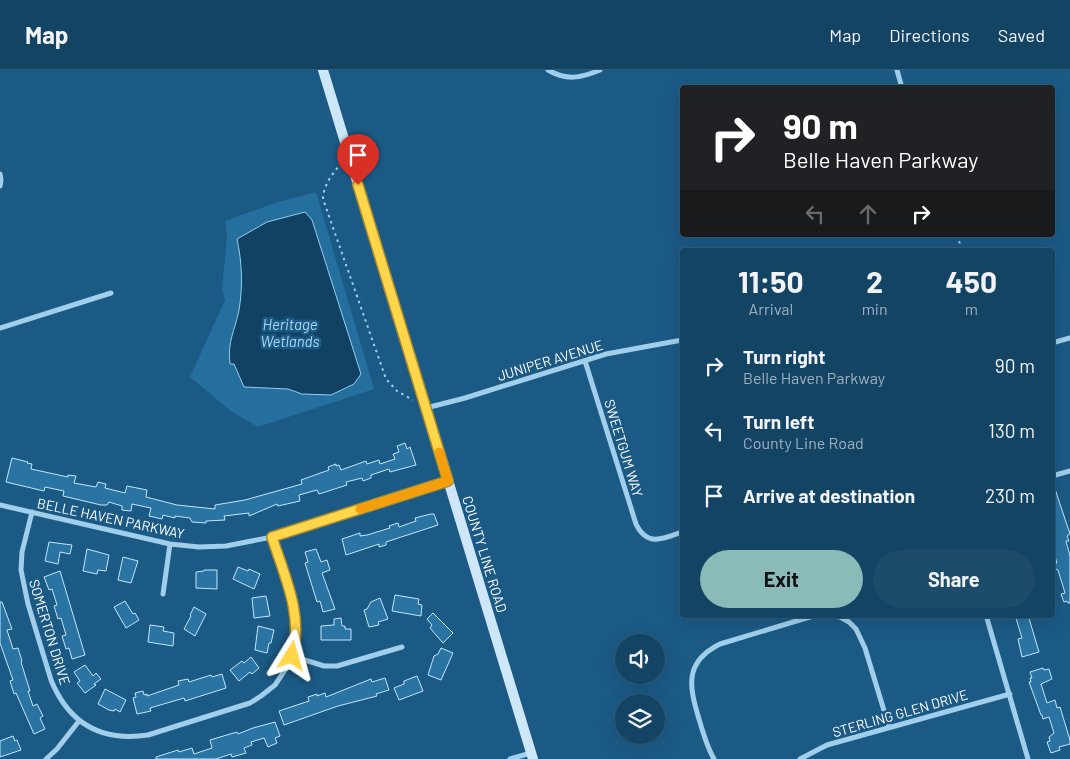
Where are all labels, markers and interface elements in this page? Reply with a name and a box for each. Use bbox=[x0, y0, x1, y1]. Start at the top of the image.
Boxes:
text: Map bbox=[25, 20, 68, 49]
text: Map bbox=[829, 24, 861, 46]
text: Directions bbox=[889, 24, 970, 46]
text: Saved bbox=[998, 24, 1045, 46]
text: 90 m bbox=[783, 104, 858, 146]
icon: right bbox=[700, 105, 765, 170]
pin bbox=[337, 134, 379, 185]
icon: arrive bbox=[344, 141, 372, 169]
text: Belle Haven Parkway bbox=[783, 146, 978, 172]
icon: left bbox=[801, 200, 829, 228]
icon: ahead bbox=[854, 200, 882, 228]
icon: right bbox=[907, 200, 935, 228]
text: 11:50 bbox=[738, 263, 804, 299]
text: 2 bbox=[866, 263, 883, 299]
text: 450 bbox=[946, 263, 997, 299]
text: Arrival bbox=[748, 299, 793, 318]
text: min bbox=[862, 299, 888, 318]
text: m bbox=[965, 299, 978, 318]
water label: Heritage Wetlands bbox=[261, 315, 319, 350]
street label: JUNIPER AVENUE bbox=[495, 336, 605, 384]
text: Turn right bbox=[743, 345, 825, 368]
icon: right bbox=[700, 352, 728, 380]
text: 90 m bbox=[995, 354, 1035, 377]
text: Belle Haven Parkway bbox=[743, 368, 885, 387]
street label: SWEETGUM WAY bbox=[601, 397, 647, 499]
text: Turn left bbox=[743, 410, 814, 433]
icon: left bbox=[700, 417, 728, 445]
text: 130 m bbox=[988, 419, 1035, 442]
text: County Line Road bbox=[743, 433, 864, 452]
icon: arrive bbox=[700, 482, 728, 510]
text: Arrive at destination bbox=[743, 484, 915, 507]
text: 230 m bbox=[985, 484, 1035, 507]
street label: BELLE HAVEN PARKWAY bbox=[36, 494, 186, 542]
street label: COUNTY LINE ROAD bbox=[459, 494, 511, 614]
button: Exit bbox=[700, 550, 863, 608]
button: Share bbox=[873, 550, 1035, 608]
street label: SOMERTON DRIVE bbox=[26, 577, 74, 687]
position arrow bbox=[265, 629, 317, 681]
map controls bbox=[615, 634, 665, 744]
button: sound bbox=[615, 634, 665, 684]
street label: STERLING GLEN DRIVE bbox=[830, 686, 970, 740]
button: layers bbox=[615, 694, 665, 744]

